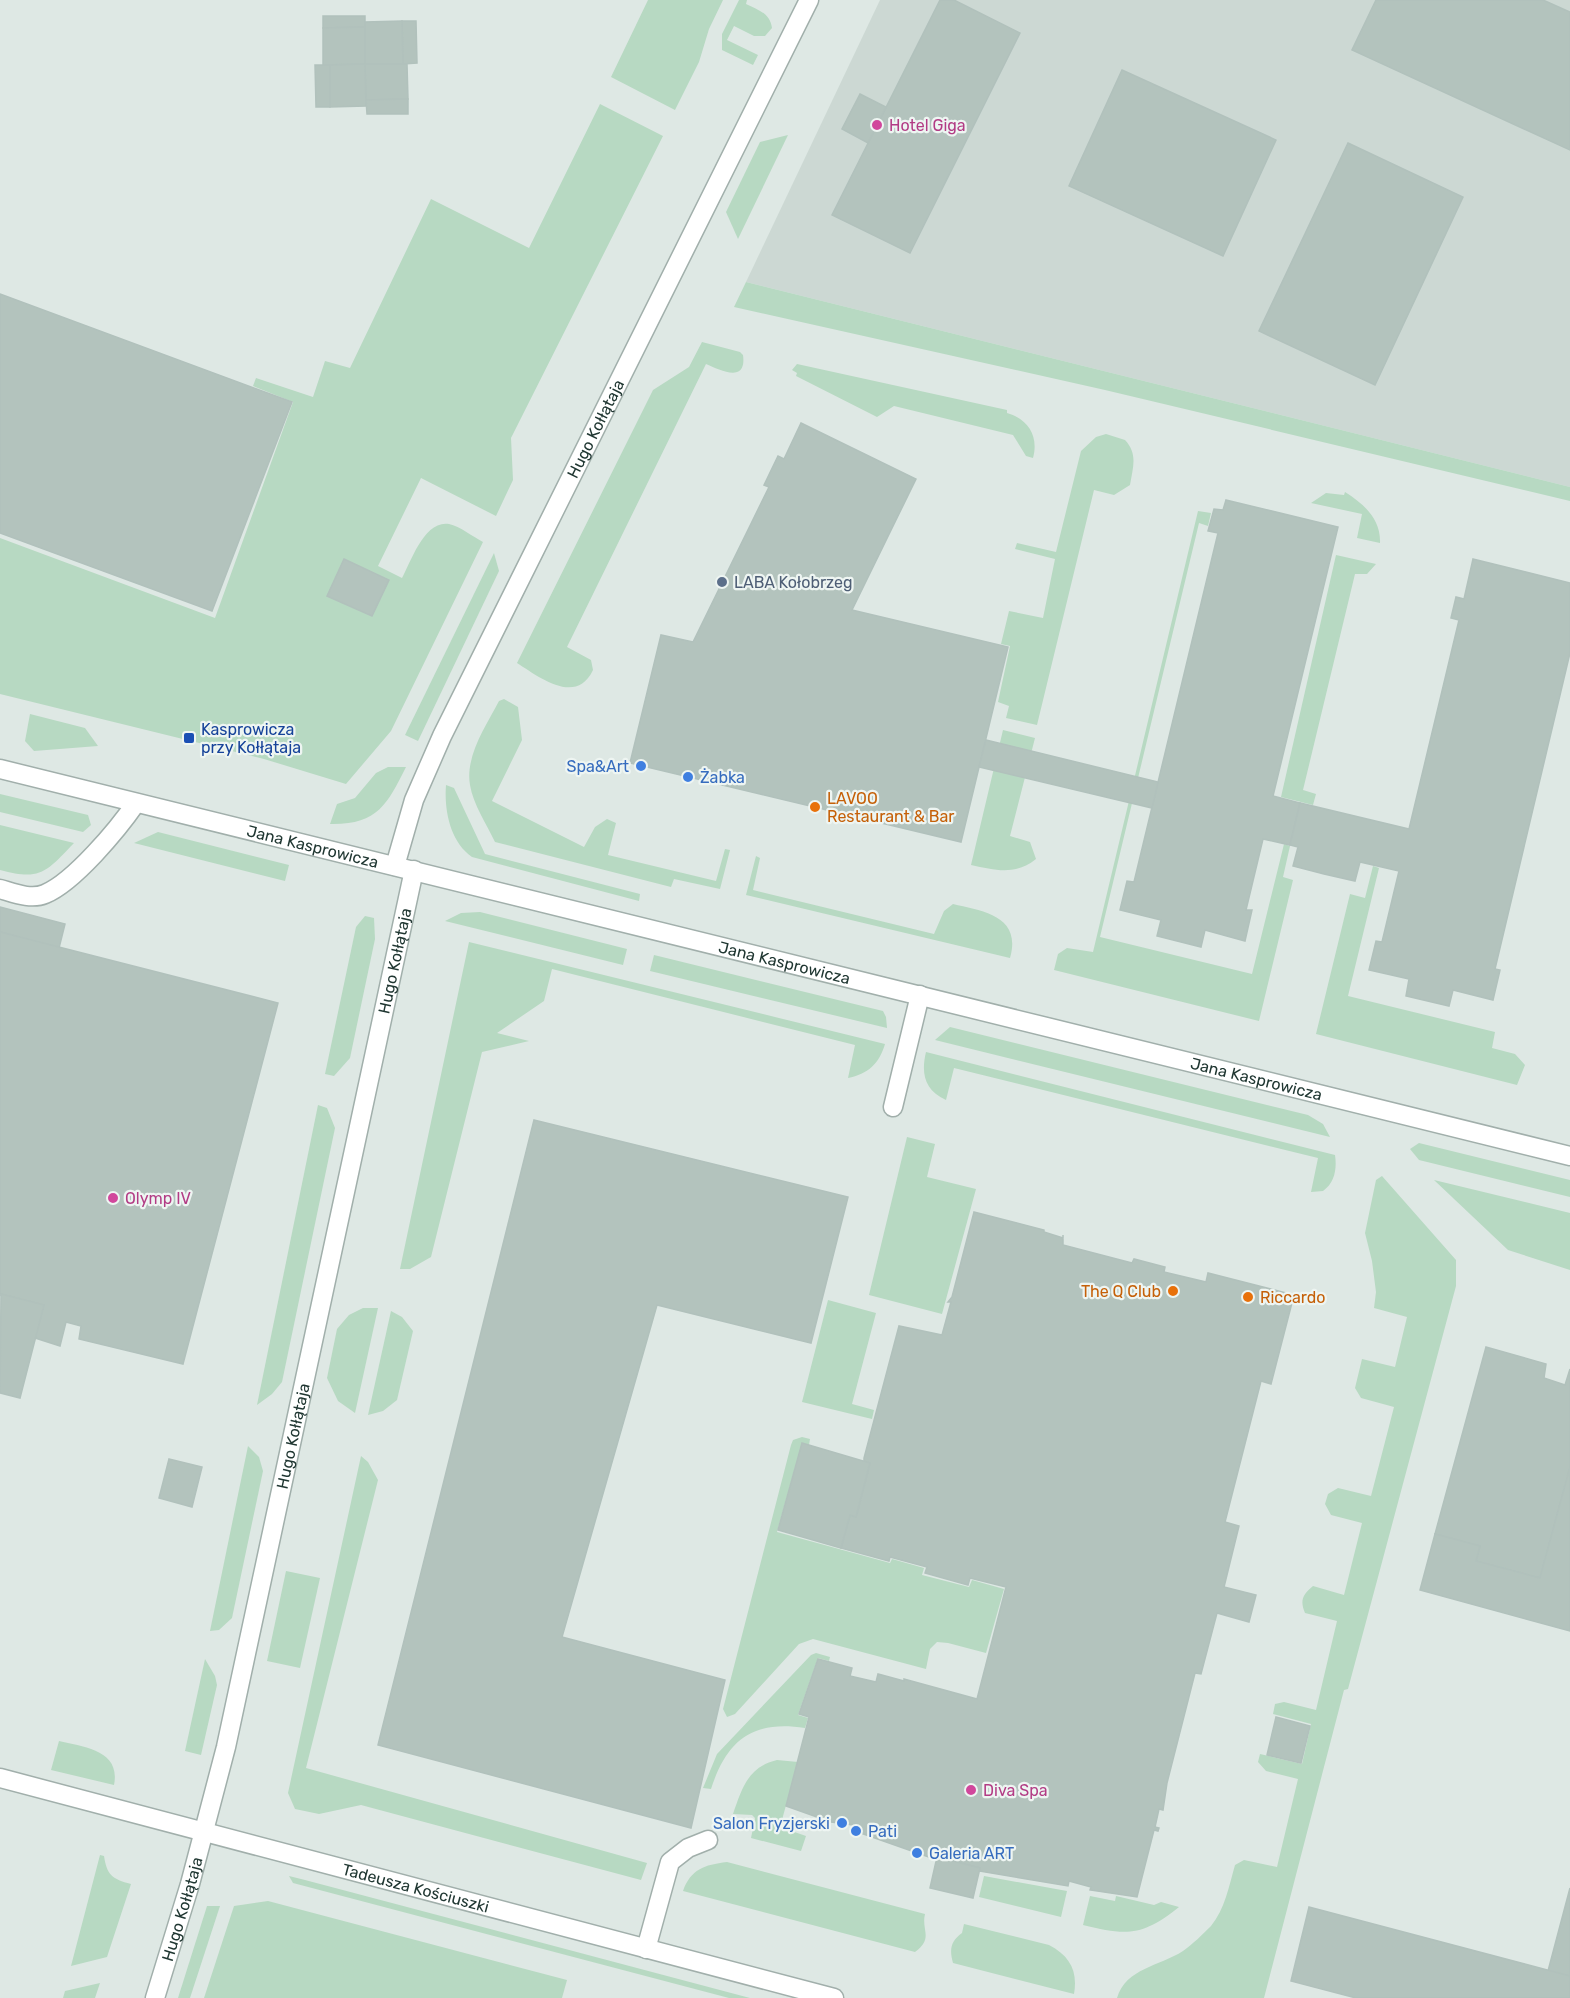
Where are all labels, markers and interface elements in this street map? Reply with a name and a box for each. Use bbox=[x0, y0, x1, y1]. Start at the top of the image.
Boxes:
place label: Hotel Giga bbox=[889, 116, 966, 135]
marker: Hotel Giga bbox=[870, 118, 884, 132]
street label: Hugo Kołłątaja bbox=[563, 376, 628, 481]
place label: LABA Kołobrzeg bbox=[734, 573, 853, 592]
marker: LABA Kołobrzeg bbox=[715, 575, 729, 589]
place label: Kasprowicza przy Kołłątaja bbox=[201, 720, 301, 757]
marker: Kasprowicza przy Kołłątaja bbox=[182, 731, 196, 745]
place label: Spa&Art bbox=[566, 757, 629, 776]
marker: Spa&Art bbox=[634, 759, 648, 773]
place label: Żabka bbox=[700, 768, 745, 787]
marker: Żabka bbox=[681, 770, 695, 784]
place label: LAVOO Restaurant & Bar bbox=[827, 789, 954, 826]
marker: LAVOO Restaurant & Bar bbox=[808, 800, 822, 814]
street label: Jana Kasprowicza bbox=[245, 821, 380, 871]
street label: Hugo Kołłątaja bbox=[374, 906, 415, 1016]
street label: Jana Kasprowicza bbox=[717, 937, 852, 988]
street label: Jana Kasprowicza bbox=[1189, 1053, 1324, 1104]
place label: Olymp IV bbox=[125, 1189, 191, 1208]
marker: Olymp IV bbox=[106, 1191, 120, 1205]
place label: The Q Club bbox=[1081, 1282, 1161, 1301]
marker: The Q Club bbox=[1166, 1284, 1180, 1298]
place label: Riccardo bbox=[1260, 1288, 1325, 1307]
marker: Riccardo bbox=[1241, 1290, 1255, 1304]
street label: Hugo Kołłątaja bbox=[272, 1381, 313, 1491]
place label: Diva Spa bbox=[983, 1781, 1048, 1800]
marker: Diva Spa bbox=[964, 1783, 978, 1797]
place label: Salon Fryzjerski bbox=[713, 1814, 830, 1833]
marker: Salon Fryzjerski bbox=[835, 1816, 849, 1830]
place label: Pati bbox=[868, 1822, 897, 1841]
marker: Pati bbox=[849, 1824, 863, 1838]
place label: Galeria ART bbox=[929, 1844, 1014, 1863]
marker: Galeria ART bbox=[910, 1846, 924, 1860]
street label: Hugo Kołłątaja bbox=[157, 1855, 206, 1963]
street label: Tadeusza Kościuszki bbox=[340, 1859, 491, 1916]

